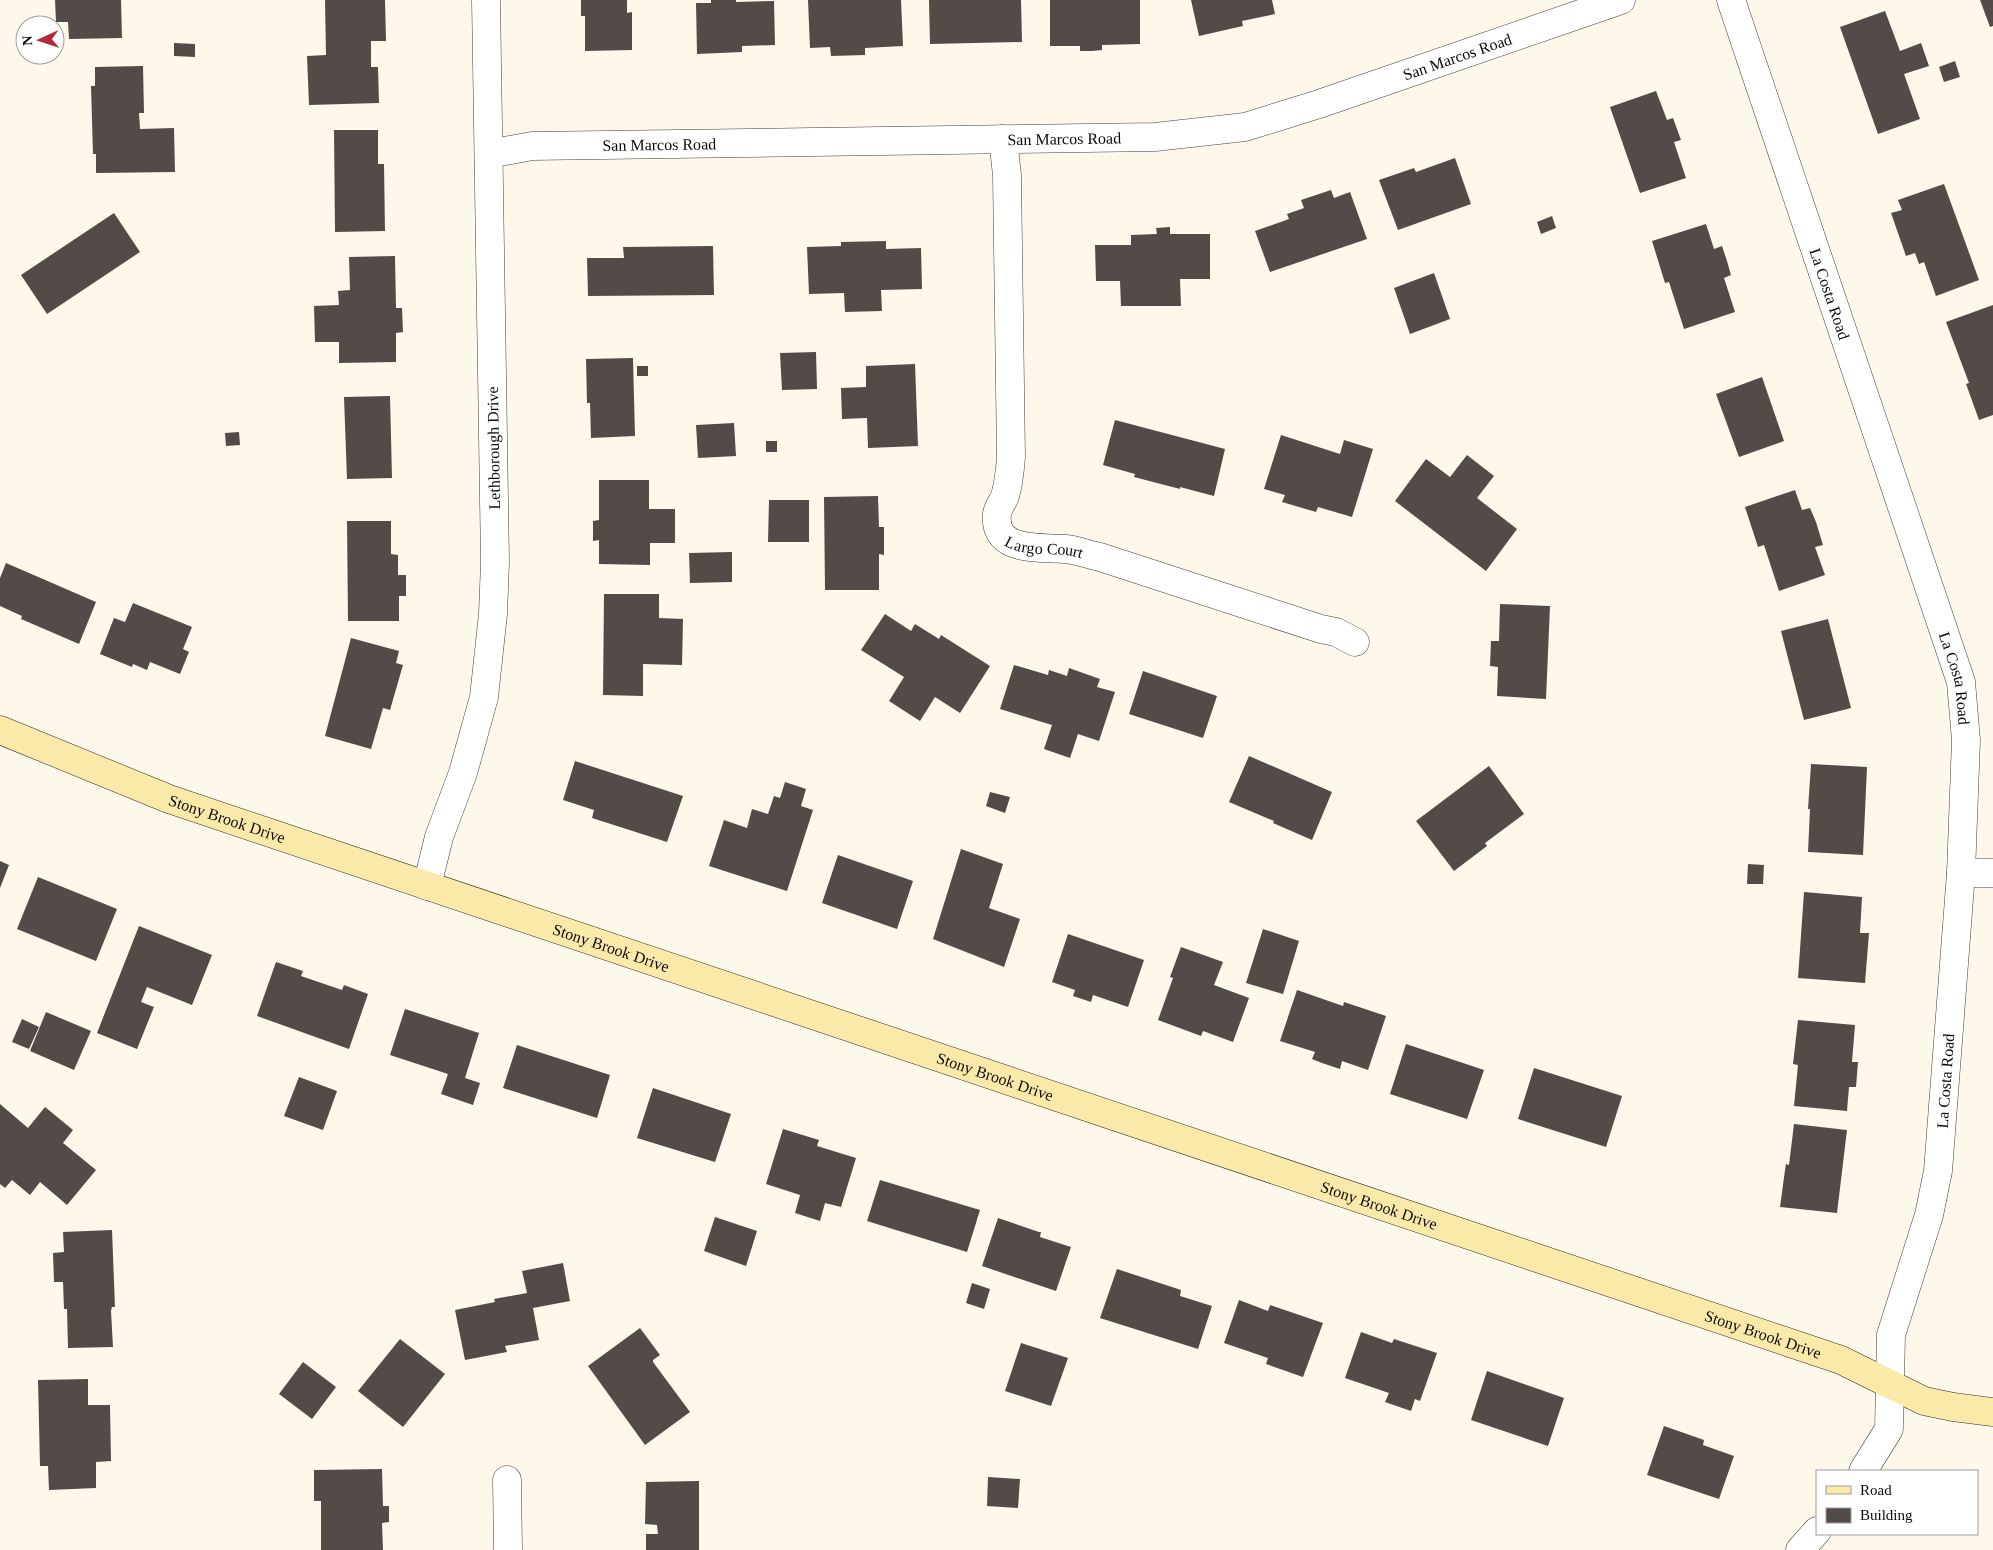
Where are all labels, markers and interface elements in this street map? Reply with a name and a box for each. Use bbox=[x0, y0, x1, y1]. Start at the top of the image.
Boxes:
north arrow bbox=[15, 15, 65, 65]
street label: San Marcos Road bbox=[1401, 30, 1514, 83]
text: N bbox=[20, 35, 35, 46]
street label: San Marcos Road bbox=[1007, 129, 1121, 148]
street label: San Marcos Road bbox=[602, 135, 716, 154]
street label: La Costa Road bbox=[1806, 246, 1853, 342]
street label: Lethborough Drive bbox=[484, 386, 504, 510]
street label: Largo Court bbox=[1002, 532, 1085, 561]
street label: La Costa Road bbox=[1936, 630, 1973, 725]
street label: Stony Brook Drive bbox=[167, 792, 288, 846]
street label: Stony Brook Drive bbox=[551, 920, 672, 975]
street label: La Costa Road bbox=[1934, 1033, 1957, 1129]
street label: Stony Brook Drive bbox=[935, 1049, 1055, 1104]
street label: Stony Brook Drive bbox=[1319, 1178, 1439, 1233]
street label: Stony Brook Drive bbox=[1703, 1307, 1823, 1362]
legend bbox=[1816, 1470, 1978, 1535]
text: Road bbox=[1860, 1482, 1892, 1498]
text: Building bbox=[1860, 1507, 1913, 1523]

